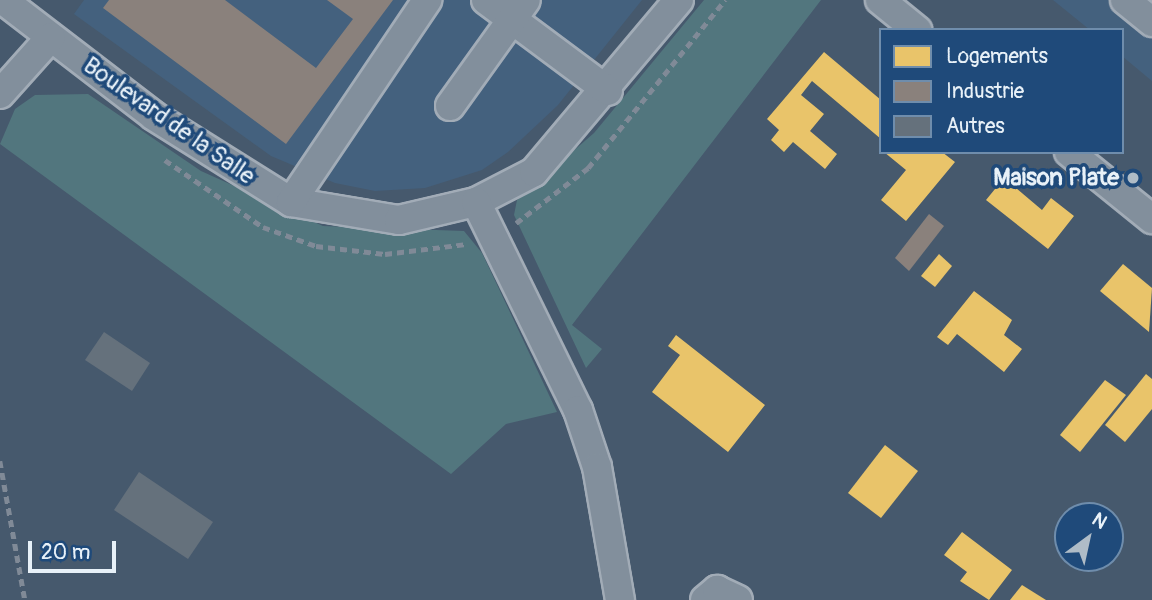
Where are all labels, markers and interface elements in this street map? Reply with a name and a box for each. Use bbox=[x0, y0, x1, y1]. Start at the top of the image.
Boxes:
legend bbox=[879, 28, 1124, 154]
text: Logements bbox=[946, 43, 1048, 70]
street label: Boulevard de la Salle bbox=[78, 51, 260, 191]
text: Industrie bbox=[946, 78, 1024, 105]
text: Autres bbox=[946, 113, 1005, 140]
place label: Maison Plate bbox=[993, 164, 1119, 192]
marker: Maison Plate bbox=[1125, 170, 1141, 186]
north arrow bbox=[1054, 502, 1124, 572]
text: N bbox=[1087, 507, 1111, 535]
scale bar bbox=[32, 526, 119, 570]
text: 20 m bbox=[41, 539, 90, 566]

